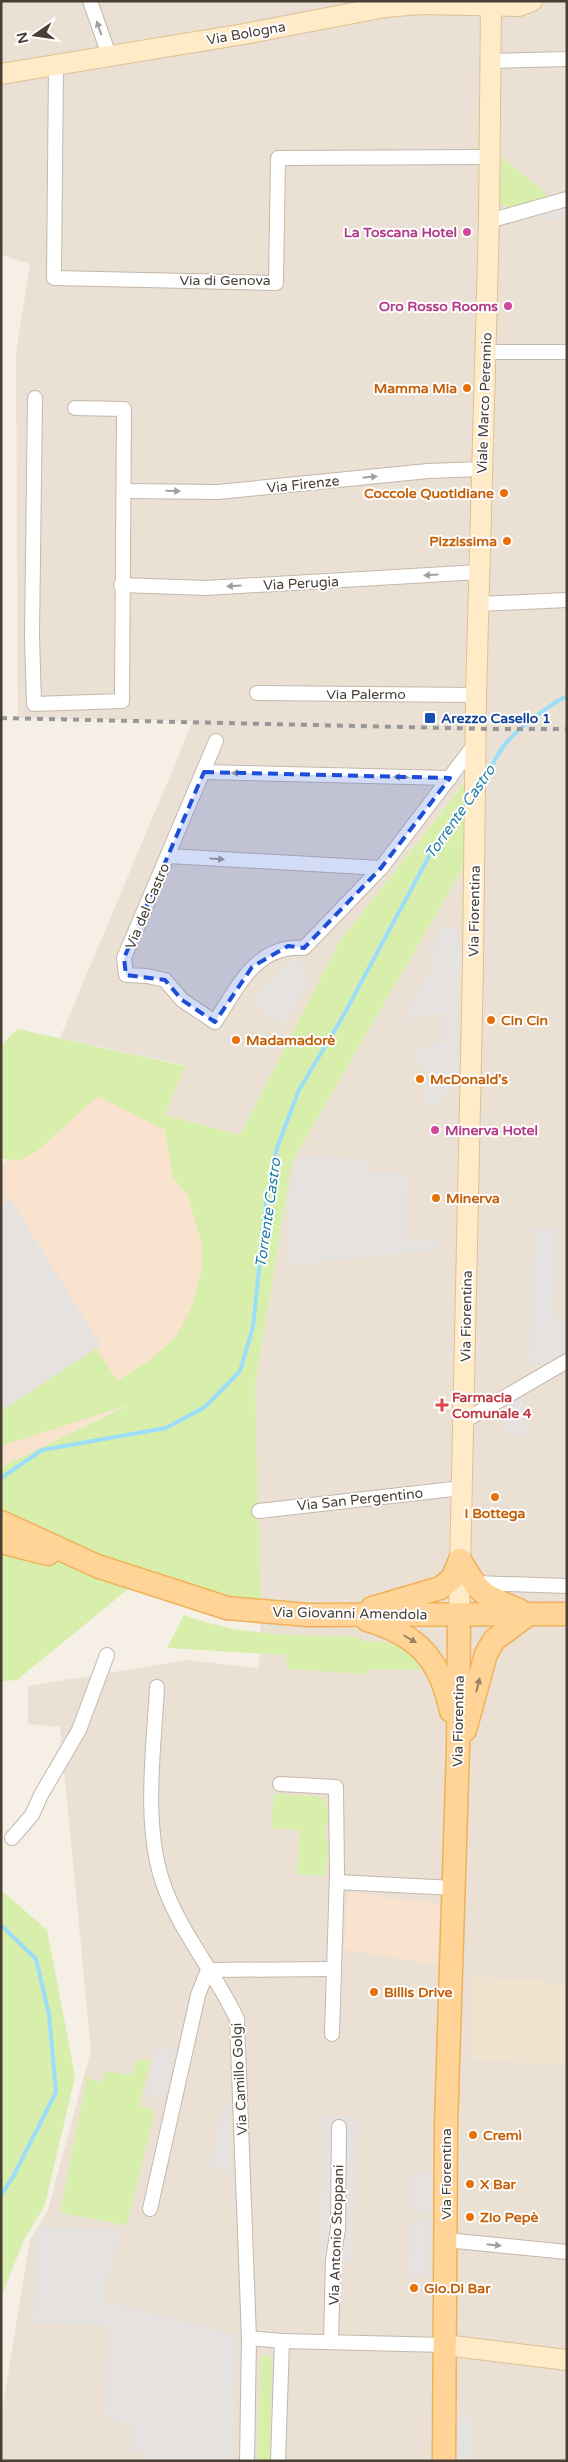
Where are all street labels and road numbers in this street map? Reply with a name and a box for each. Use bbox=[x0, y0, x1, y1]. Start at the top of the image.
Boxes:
street label: Via Bologna bbox=[205, 18, 287, 49]
street label: Via di Genova bbox=[179, 272, 271, 289]
street label: Viale Marco Perennio bbox=[474, 332, 495, 474]
street label: Via Firenze bbox=[266, 472, 340, 497]
street label: Via Perugia bbox=[263, 573, 339, 594]
street label: Via Palermo bbox=[326, 686, 406, 703]
street label: Via del Castro bbox=[122, 861, 173, 952]
street label: Via Fiorentina bbox=[465, 865, 484, 957]
street label: Via Fiorentina bbox=[457, 1270, 476, 1362]
street label: Via San Pergentino bbox=[296, 1484, 424, 1515]
street label: Via Giovanni Amendola bbox=[272, 1604, 428, 1623]
street label: Via Fiorentina bbox=[449, 1675, 468, 1767]
street label: Via Camillo Golgi bbox=[228, 2022, 251, 2136]
street label: Via Fiorentina bbox=[438, 2128, 455, 2220]
street label: Via Antonio Stoppani bbox=[326, 2164, 347, 2306]

